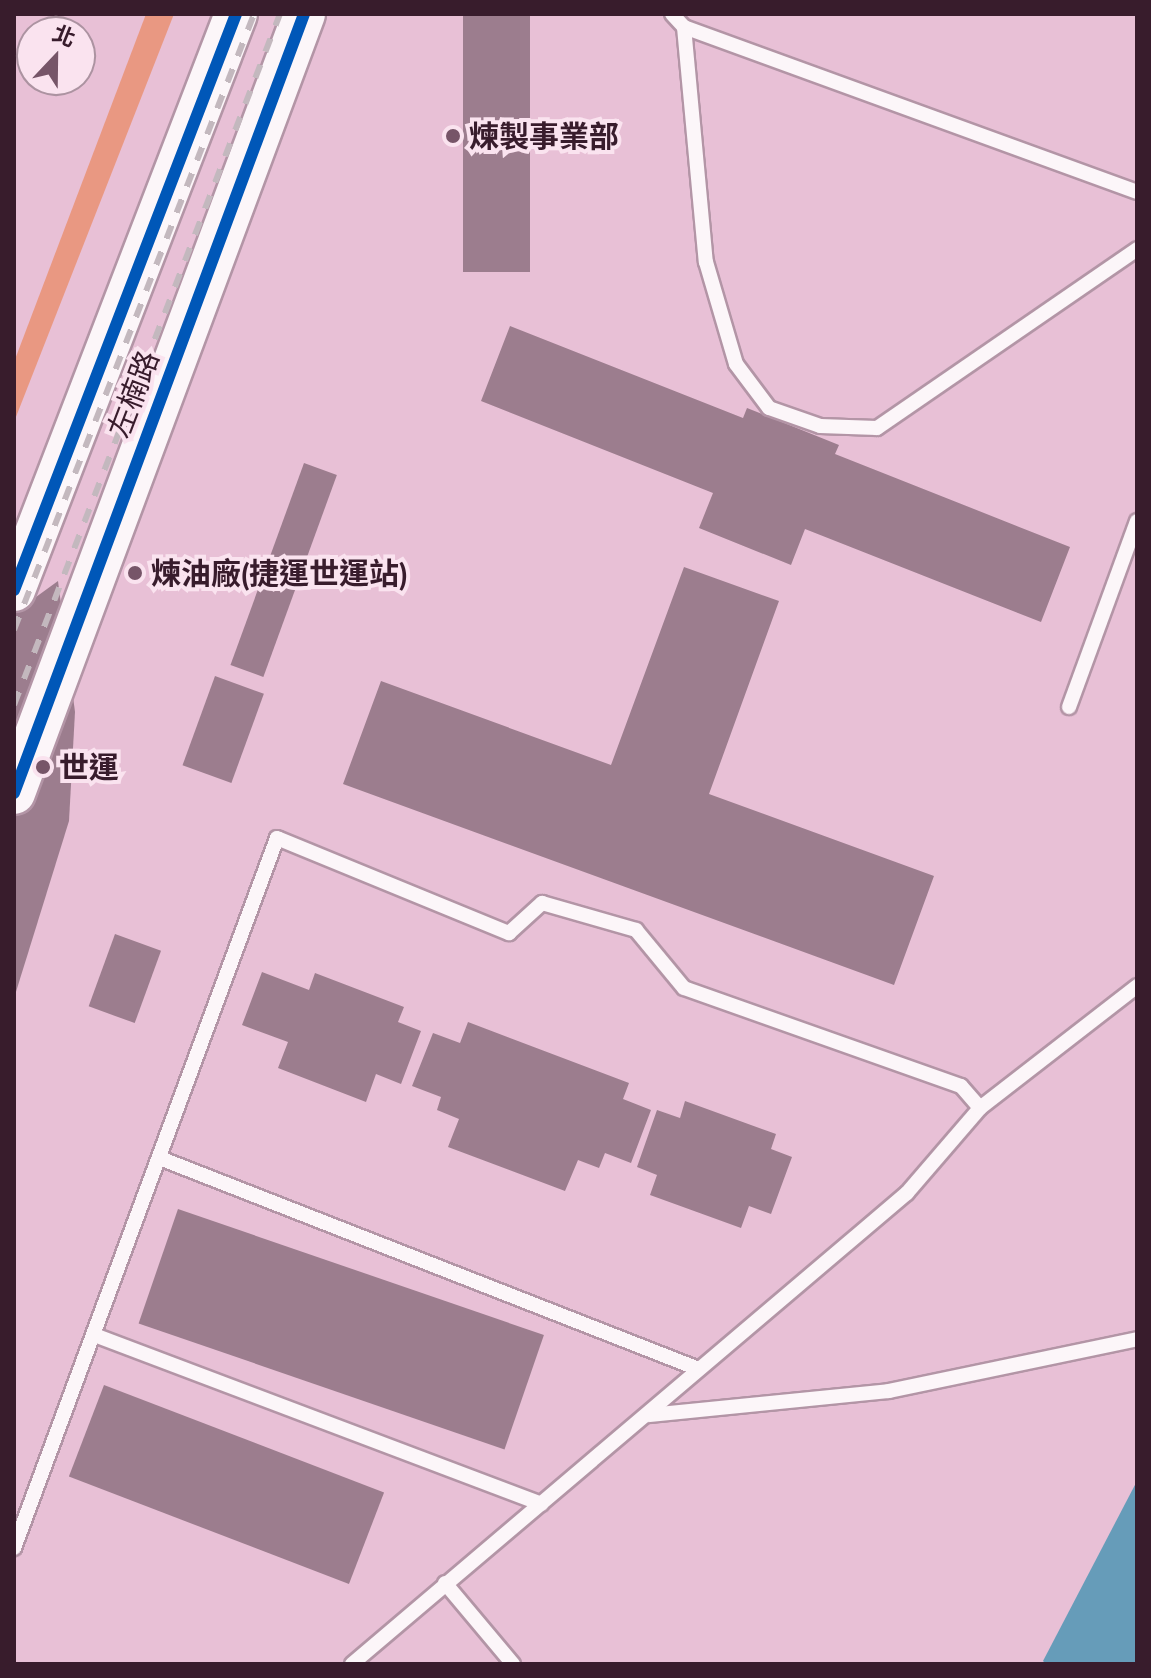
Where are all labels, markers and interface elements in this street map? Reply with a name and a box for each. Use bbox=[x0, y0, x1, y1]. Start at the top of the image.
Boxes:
north arrow bbox=[16, 16, 96, 96]
text: 北 bbox=[49, 18, 80, 53]
place label: 煉製事業部 bbox=[469, 118, 619, 154]
marker: 煉製事業部 bbox=[444, 127, 462, 145]
street label: 左楠路 bbox=[100, 346, 166, 442]
place label: 煉油廠(捷運世運站) bbox=[151, 555, 408, 591]
marker: 煉油廠(捷運世運站) bbox=[126, 564, 144, 582]
place label: 世運 bbox=[59, 749, 119, 785]
marker: 世運 bbox=[34, 758, 52, 776]

